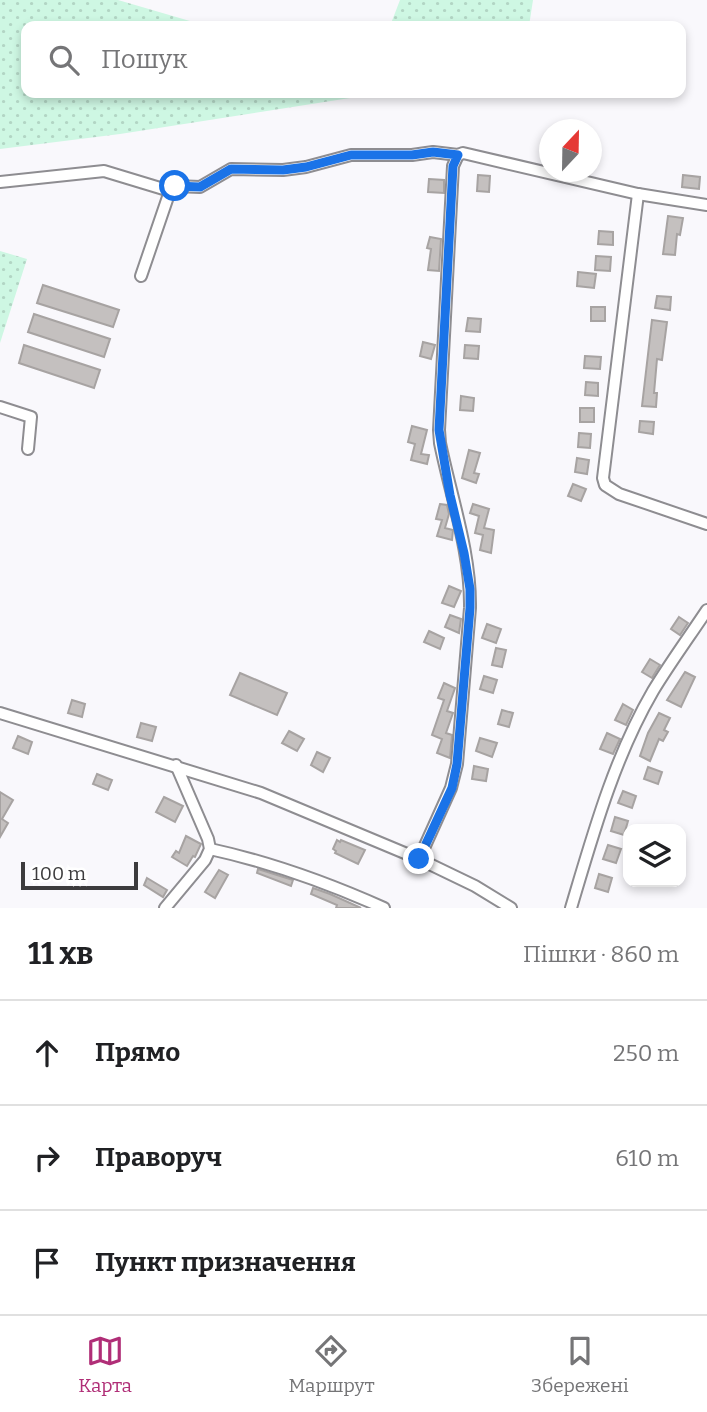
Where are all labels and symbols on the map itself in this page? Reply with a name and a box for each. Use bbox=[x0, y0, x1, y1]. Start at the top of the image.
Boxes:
north arrow bbox=[539, 119, 602, 182]
route start bbox=[159, 170, 190, 201]
route end bbox=[403, 843, 434, 874]
scale bar bbox=[21, 859, 138, 891]

